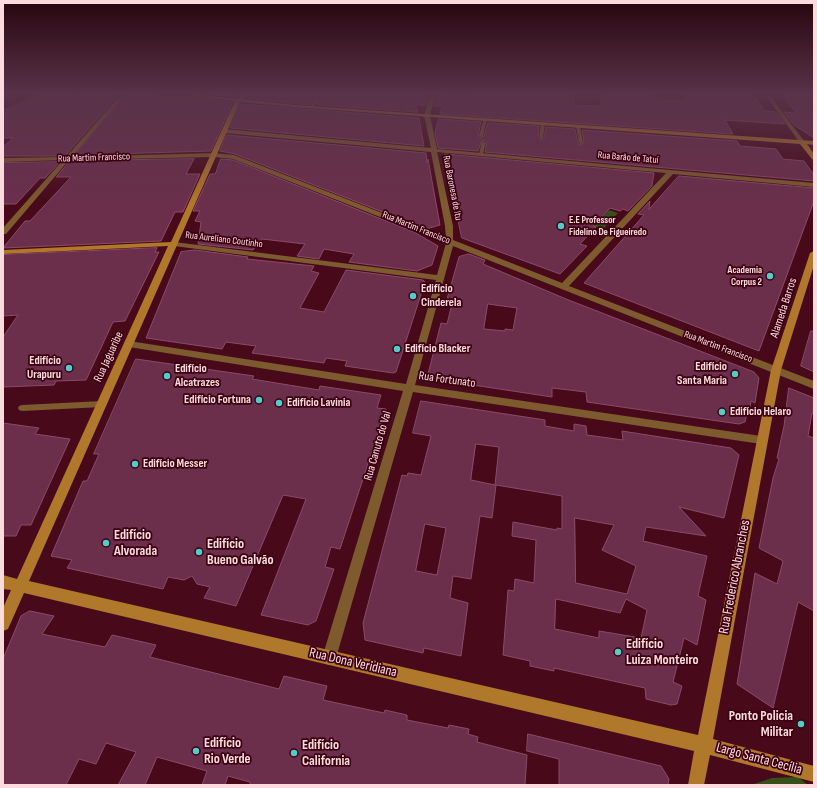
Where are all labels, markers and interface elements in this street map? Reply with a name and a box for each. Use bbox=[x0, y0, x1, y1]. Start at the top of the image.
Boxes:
street label: Rua Barão de Tatuí bbox=[597, 149, 659, 167]
street label: Rua Martim Francisco bbox=[58, 151, 130, 165]
street label: Rua Baronesa de Itu bbox=[440, 155, 464, 221]
street label: Rua Martim Francisco bbox=[380, 209, 452, 247]
place label: E.E Professor Fidelino De Figueiredo bbox=[569, 214, 647, 238]
marker: E.E Professor Fidelino De Figueiredo bbox=[556, 221, 566, 231]
street label: Rua Aureliano Coutinho bbox=[185, 229, 263, 251]
place label: Academia Corpus 2 bbox=[728, 264, 762, 288]
marker: Academia Corpus 2 bbox=[765, 271, 775, 281]
street label: Alameda Barros bbox=[768, 276, 800, 340]
place label: Edifício Cinderela bbox=[421, 282, 461, 310]
marker: Edifício Cinderela bbox=[408, 291, 418, 301]
street label: Rua Martim Francisco bbox=[682, 328, 754, 366]
street label: Rua Jaguaribe bbox=[91, 329, 127, 385]
place label: Edifício Blacker bbox=[405, 342, 470, 356]
marker: Edifício Blacker bbox=[392, 344, 402, 354]
place label: Edifício Urapuru bbox=[27, 354, 61, 382]
place label: Edifício Santa Maria bbox=[677, 360, 727, 388]
place label: Edifício Alcatrazes bbox=[175, 362, 220, 390]
marker: Edifício Urapuru bbox=[64, 363, 74, 373]
street label: Rua Fortunato bbox=[418, 369, 476, 391]
marker: Edifício Santa Maria bbox=[730, 369, 740, 379]
marker: Edifício Alcatrazes bbox=[162, 371, 172, 381]
place label: Edifício Fortuna bbox=[184, 393, 251, 407]
marker: Edifício Fortuna bbox=[254, 395, 264, 405]
place label: Edifício Lavinia bbox=[287, 396, 350, 410]
marker: Edifício Lavinia bbox=[274, 398, 284, 408]
place label: Edifício Helaro bbox=[730, 405, 791, 419]
marker: Edifício Helaro bbox=[717, 407, 727, 417]
street label: Rua Canuto do Val bbox=[361, 410, 395, 482]
place label: Edifício Messer bbox=[143, 457, 207, 471]
marker: Edifício Messer bbox=[130, 459, 140, 469]
street label: Rua Frederico Abranches bbox=[716, 519, 754, 635]
place label: Edifício Alvorada bbox=[114, 527, 157, 560]
place label: Edifício Bueno Galvão bbox=[207, 536, 274, 568]
marker: Edifício Alvorada bbox=[101, 538, 111, 548]
marker: Edifício Bueno Galvão bbox=[194, 547, 204, 557]
place label: Edifício Luiza Monteiro bbox=[626, 636, 699, 668]
street label: Rua Dona Veridiana bbox=[307, 645, 399, 681]
marker: Edifício Luiza Monteiro bbox=[613, 647, 623, 657]
place label: Ponto Policia Militar bbox=[729, 708, 793, 740]
marker: Ponto Policia Militar bbox=[796, 719, 806, 729]
place label: Edifício Rio Verde bbox=[204, 735, 251, 768]
place label: Edifício California bbox=[302, 737, 350, 770]
street label: Largo Santa Cecília bbox=[714, 739, 804, 779]
marker: Edifício Rio Verde bbox=[191, 746, 201, 756]
marker: Edifício California bbox=[289, 748, 299, 758]

